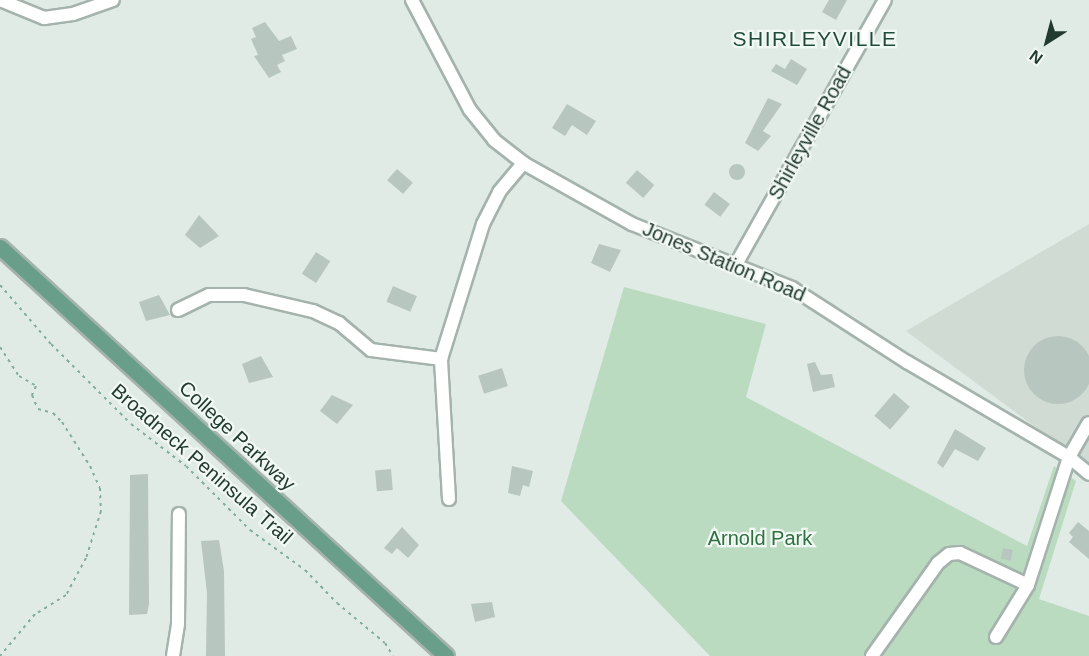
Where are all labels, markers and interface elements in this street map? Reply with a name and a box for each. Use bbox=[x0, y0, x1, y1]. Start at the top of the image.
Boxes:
north arrow bbox=[1017, 12, 1077, 72]
district label: SHIRLEYVILLE bbox=[732, 26, 898, 52]
text: N bbox=[1026, 47, 1046, 67]
street label: Shirleyville Road bbox=[763, 62, 857, 204]
street label: Jones Station Road bbox=[639, 217, 809, 307]
street label: College Parkway bbox=[174, 376, 300, 496]
street label: Broadneck Peninsula Trail bbox=[106, 379, 298, 549]
park label: Arnold Park bbox=[708, 526, 812, 550]

